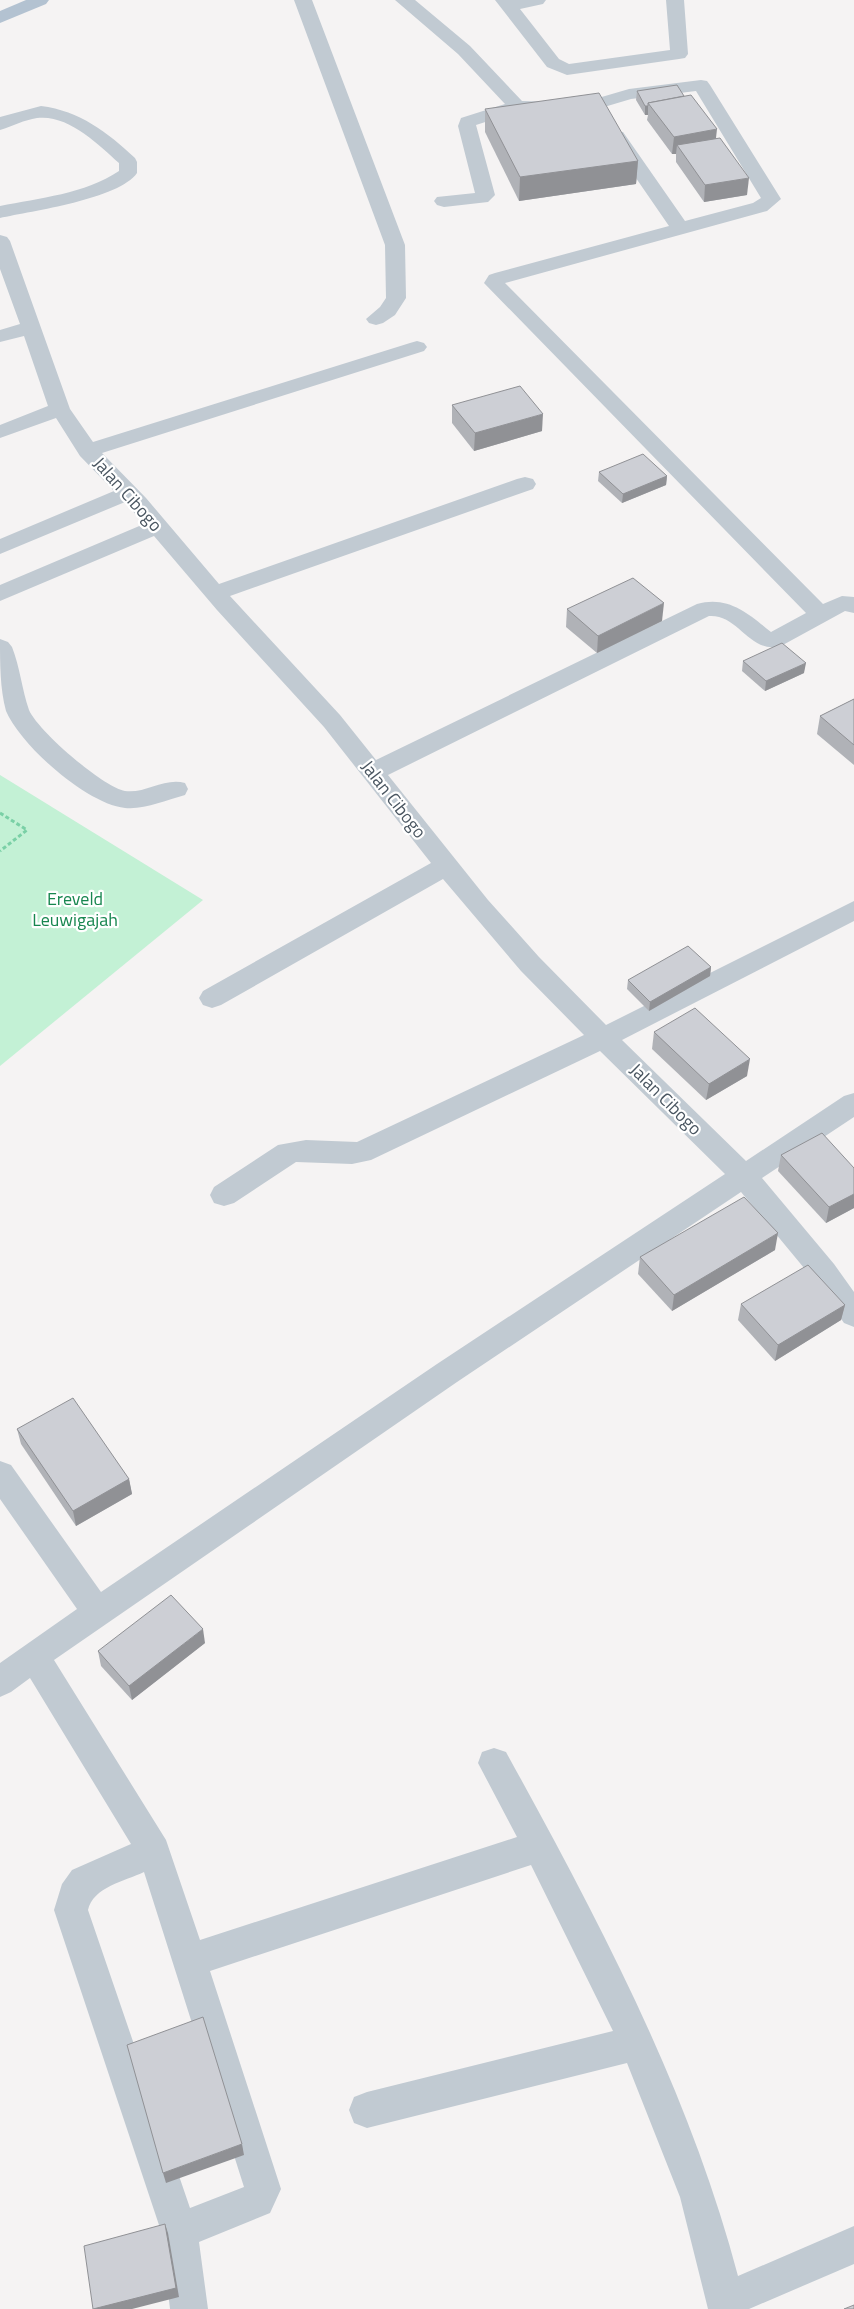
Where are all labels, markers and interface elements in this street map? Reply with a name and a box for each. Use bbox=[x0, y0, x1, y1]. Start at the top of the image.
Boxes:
street label: Jalan Cibogo bbox=[87, 451, 169, 537]
street label: Jalan Cibogo bbox=[355, 754, 433, 844]
park label: Ereveld Leuwigajah bbox=[32, 885, 118, 933]
street label: Jalan Cibogo bbox=[624, 1057, 708, 1141]

